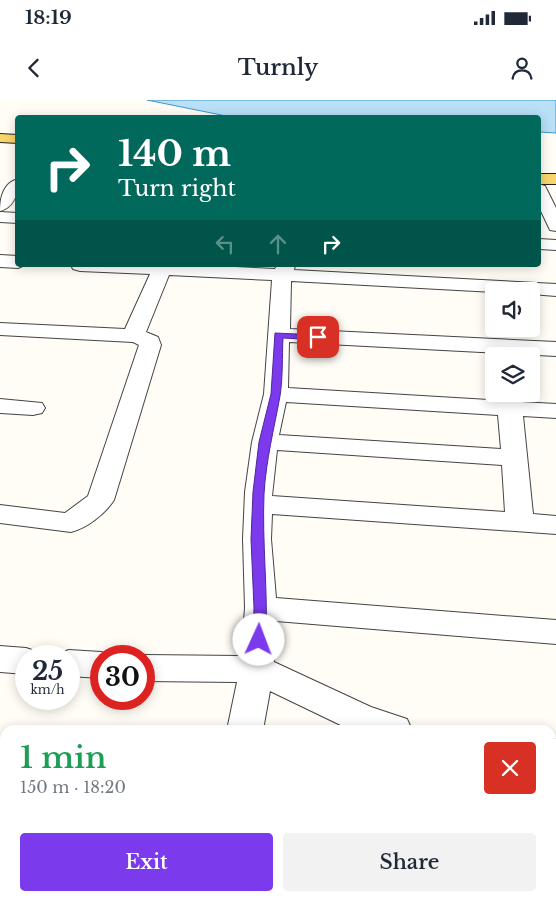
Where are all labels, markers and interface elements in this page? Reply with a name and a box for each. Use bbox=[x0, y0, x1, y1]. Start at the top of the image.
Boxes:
text: 18:19 bbox=[25, 6, 72, 29]
icon: back bbox=[20, 54, 48, 82]
text: Turnly bbox=[238, 54, 318, 81]
icon: person bbox=[508, 54, 536, 82]
text: 140 m bbox=[118, 132, 231, 175]
icon: right bbox=[35, 135, 100, 200]
text: Turn right bbox=[118, 175, 236, 202]
icon: left bbox=[211, 230, 239, 258]
icon: ahead bbox=[264, 230, 292, 258]
icon: right bbox=[317, 230, 345, 258]
map controls bbox=[485, 282, 540, 402]
button: sound bbox=[485, 282, 540, 337]
pin bbox=[297, 316, 339, 358]
icon: arrive bbox=[304, 323, 332, 351]
button: layers bbox=[485, 347, 540, 402]
position arrow bbox=[232, 613, 284, 665]
speed limit sign: 30 bbox=[90, 645, 155, 710]
text: 25 bbox=[32, 656, 63, 687]
text: km/h bbox=[30, 682, 65, 697]
text: 1 min bbox=[20, 739, 106, 776]
button: close bbox=[484, 742, 536, 794]
text: 150 m · 18:20 bbox=[20, 777, 126, 797]
button: Exit bbox=[20, 833, 273, 891]
button: Share bbox=[283, 833, 536, 891]

